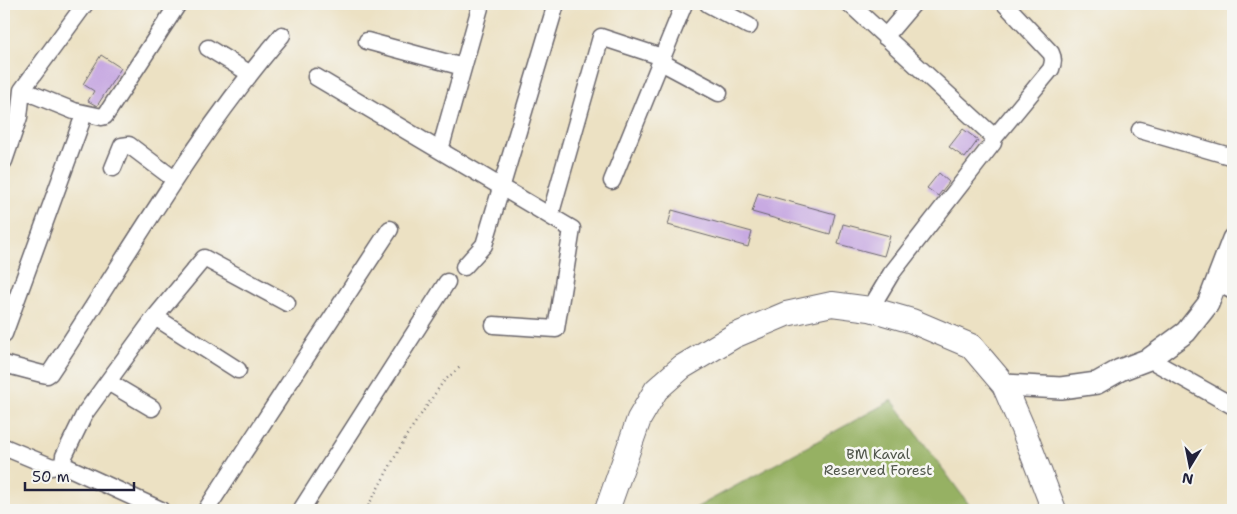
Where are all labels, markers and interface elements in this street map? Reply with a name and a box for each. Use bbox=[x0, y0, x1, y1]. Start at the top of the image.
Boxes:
north arrow bbox=[1164, 442, 1214, 492]
park label: BM Kaval Reserved Forest bbox=[824, 445, 932, 479]
scale bar bbox=[25, 459, 134, 491]
text: 50 m bbox=[32, 467, 70, 487]
text: N bbox=[1181, 469, 1195, 489]

